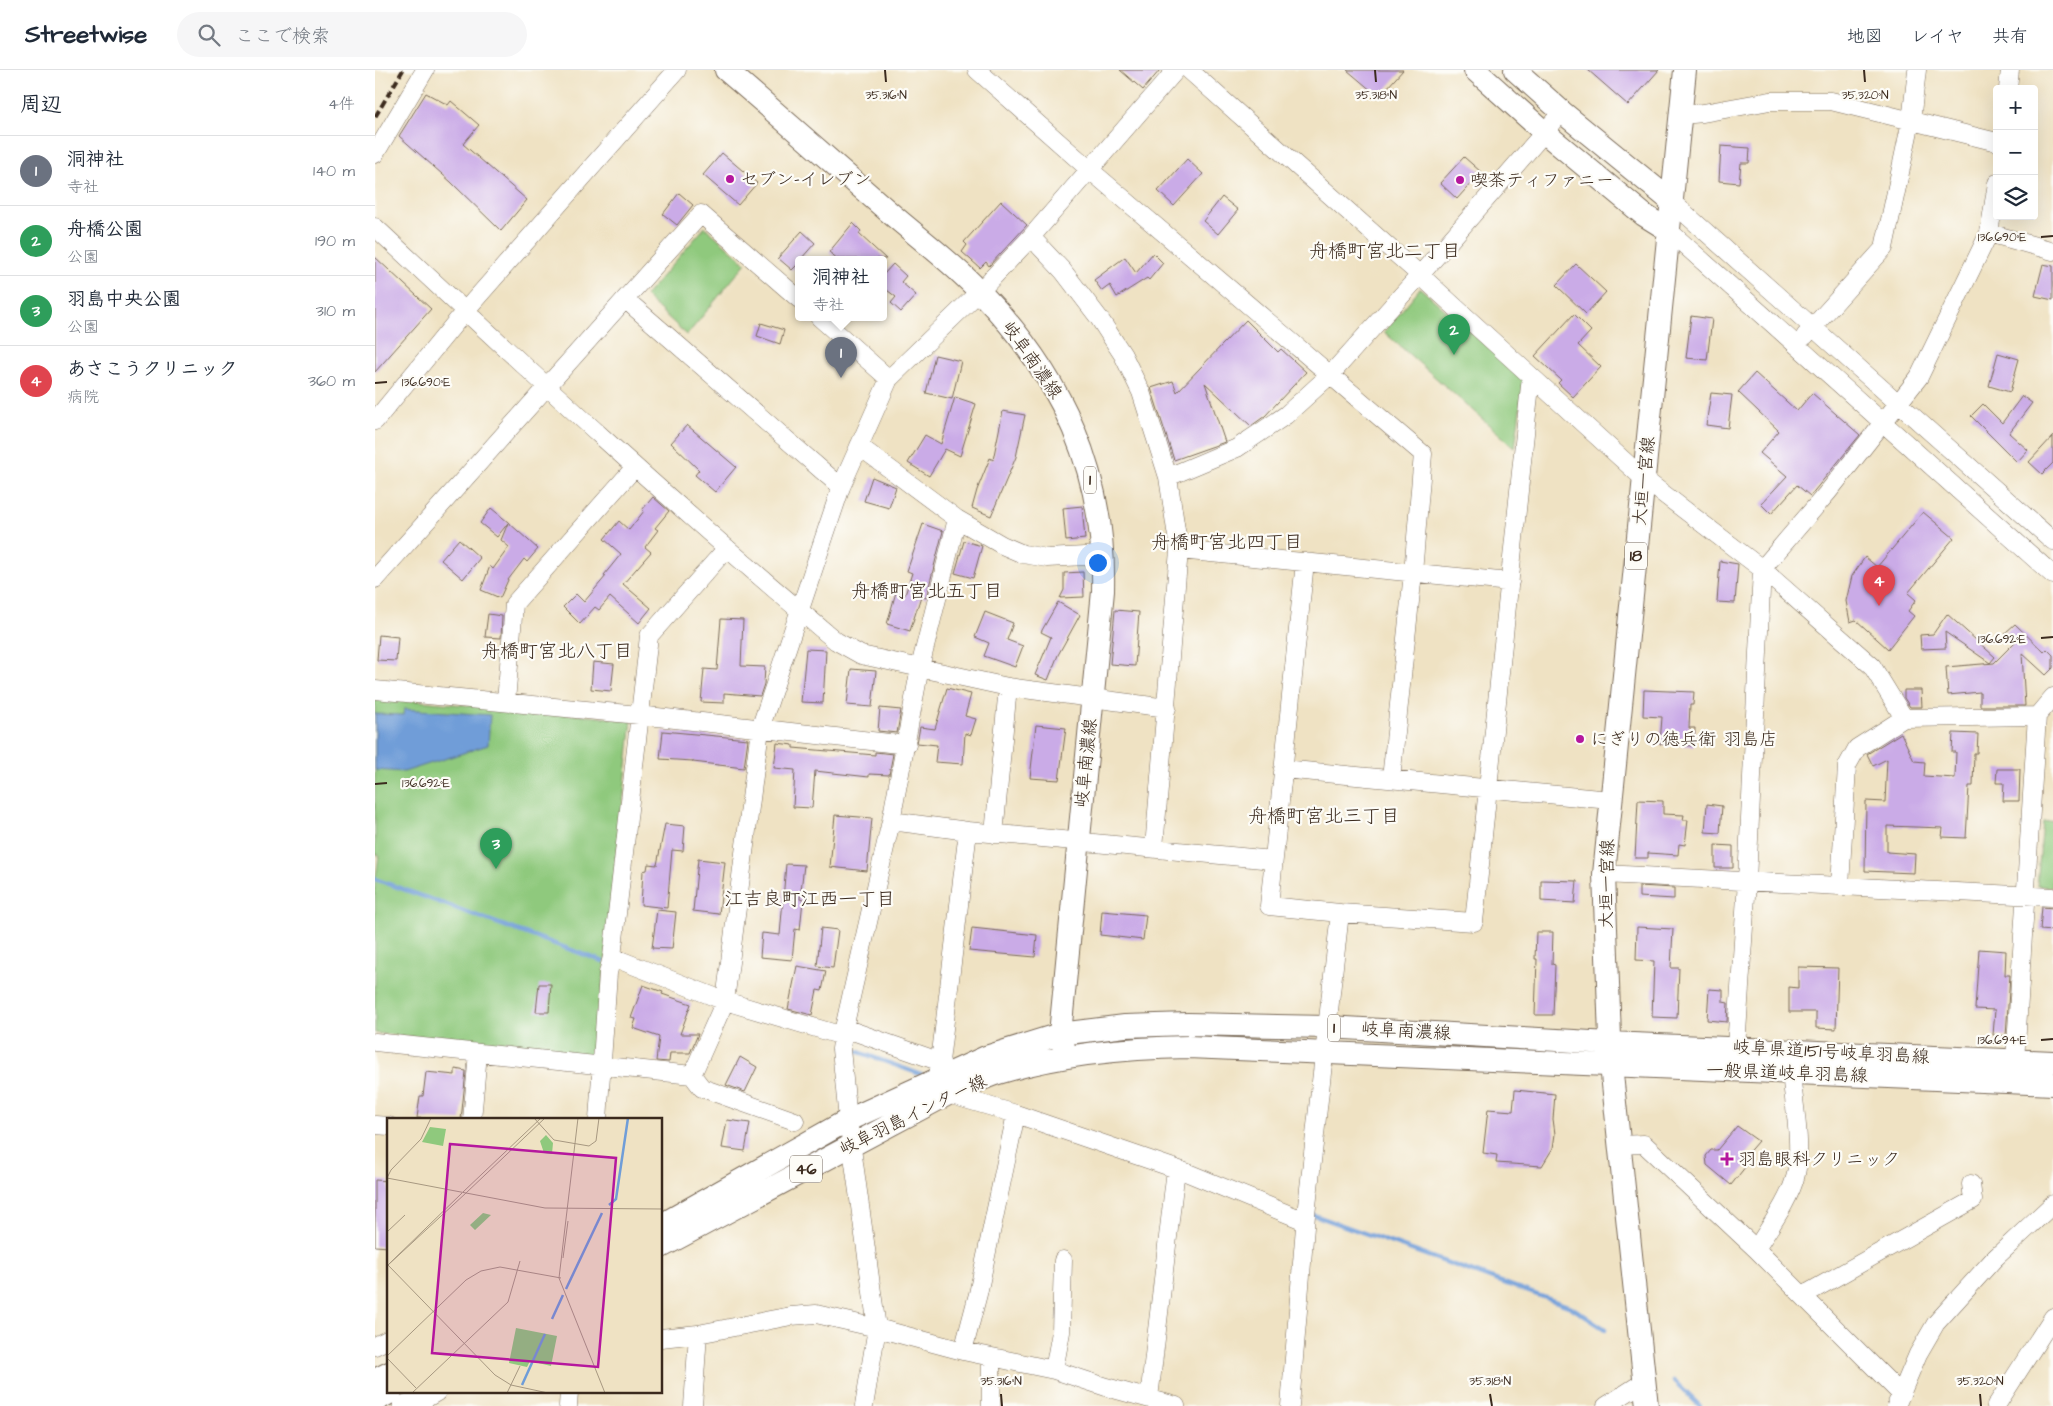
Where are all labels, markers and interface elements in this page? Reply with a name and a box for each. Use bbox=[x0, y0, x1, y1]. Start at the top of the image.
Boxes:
search box bbox=[177, 12, 527, 57]
text: Streetwise bbox=[25, 18, 147, 52]
icon: search bbox=[195, 21, 223, 49]
text: ここで検索 bbox=[235, 23, 330, 50]
text: 地図 bbox=[1847, 24, 1883, 49]
text: レイヤ bbox=[1911, 24, 1964, 49]
text: 共有 bbox=[1992, 24, 2028, 49]
map controls bbox=[1993, 85, 2038, 220]
button: + bbox=[1993, 85, 2038, 130]
text: 35.316°N bbox=[865, 87, 907, 104]
text: 35.318°N bbox=[1355, 87, 1397, 104]
text: 35.320°N bbox=[1842, 87, 1889, 104]
text: 周辺 bbox=[20, 90, 62, 119]
text: 4件 bbox=[328, 93, 355, 115]
button: − bbox=[1993, 130, 2038, 175]
text: 洞神社 bbox=[67, 146, 124, 173]
text: 1 bbox=[35, 160, 37, 182]
text: 140 m bbox=[313, 160, 355, 182]
place label: セブン-イレブン bbox=[740, 167, 872, 192]
place label: 喫茶ティファニー bbox=[1470, 168, 1614, 193]
marker: セブン-イレブン bbox=[724, 173, 736, 185]
marker: 喫茶ティファニー bbox=[1454, 174, 1466, 186]
button: layers bbox=[1993, 175, 2038, 220]
text: 寺社 bbox=[67, 176, 99, 198]
text: 舟橋公園 bbox=[67, 216, 143, 243]
text: 136.690°E bbox=[1978, 229, 2026, 246]
text: 2 bbox=[31, 230, 41, 252]
text: 190 m bbox=[315, 230, 355, 252]
district label: 舟橋町宮北二丁目 bbox=[1309, 238, 1461, 265]
text: 公園 bbox=[67, 246, 99, 268]
popup bbox=[795, 256, 887, 321]
text: 洞神社 bbox=[812, 264, 870, 291]
text: 羽島中央公園 bbox=[67, 286, 181, 313]
text: 寺社 bbox=[812, 294, 845, 316]
text: 3 bbox=[32, 300, 40, 322]
text: 310 m bbox=[316, 300, 355, 322]
pin: 2 bbox=[1438, 314, 1470, 355]
text: 公園 bbox=[67, 316, 99, 338]
street label: 岐阜南濃線 bbox=[996, 316, 1068, 404]
pin: 1 bbox=[825, 337, 857, 378]
text: あさこうクリニック bbox=[67, 356, 237, 383]
text: 4 bbox=[31, 370, 41, 392]
text: 360 m bbox=[308, 370, 355, 392]
text: 136.690°E bbox=[402, 374, 450, 391]
text: 病院 bbox=[67, 386, 99, 408]
street label: 大垣一宮線 bbox=[1627, 435, 1661, 527]
road number: 1 bbox=[1084, 466, 1096, 494]
district label: 舟橋町宮北四丁目 bbox=[1151, 529, 1303, 556]
road number: 18 bbox=[1625, 542, 1647, 570]
your location bbox=[1085, 550, 1111, 576]
pin: 4 bbox=[1863, 565, 1895, 606]
district label: 舟橋町宮北五丁目 bbox=[851, 578, 1003, 605]
text: 136.692°E bbox=[1978, 631, 2026, 648]
district label: 舟橋町宮北八丁目 bbox=[481, 638, 633, 665]
street label: 岐阜南濃線 bbox=[1069, 717, 1103, 809]
place label: にぎりの徳兵衛 羽島店 bbox=[1590, 727, 1777, 752]
marker: にぎりの徳兵衛 羽島店 bbox=[1574, 733, 1586, 745]
text: 136.692°E bbox=[402, 775, 450, 792]
district label: 舟橋町宮北三丁目 bbox=[1248, 803, 1400, 830]
pin: 3 bbox=[480, 828, 512, 869]
street label: 大垣一宮線 bbox=[1594, 839, 1620, 929]
district label: 江吉良町江西一丁目 bbox=[724, 886, 896, 913]
road number: 1 bbox=[1328, 1014, 1340, 1041]
street label: 岐阜南濃線 bbox=[1360, 1016, 1452, 1046]
text: 136.694°E bbox=[1977, 1032, 2027, 1049]
street label: 岐阜県道151号岐阜羽島線 bbox=[1732, 1034, 1930, 1070]
street label: 一般県道岐阜羽島線 bbox=[1706, 1058, 1868, 1088]
street label: 岐阜羽島インター線 bbox=[835, 1068, 991, 1162]
inset map bbox=[387, 1118, 663, 1394]
place label: 羽島眼科クリニック bbox=[1738, 1147, 1900, 1172]
marker: 羽島眼科クリニック bbox=[1720, 1152, 1734, 1166]
road number: 46 bbox=[790, 1156, 822, 1182]
text: 35.316°N bbox=[980, 1373, 1022, 1390]
text: 35.318°N bbox=[1469, 1373, 1511, 1390]
text: 35.320°N bbox=[1957, 1373, 2004, 1390]

